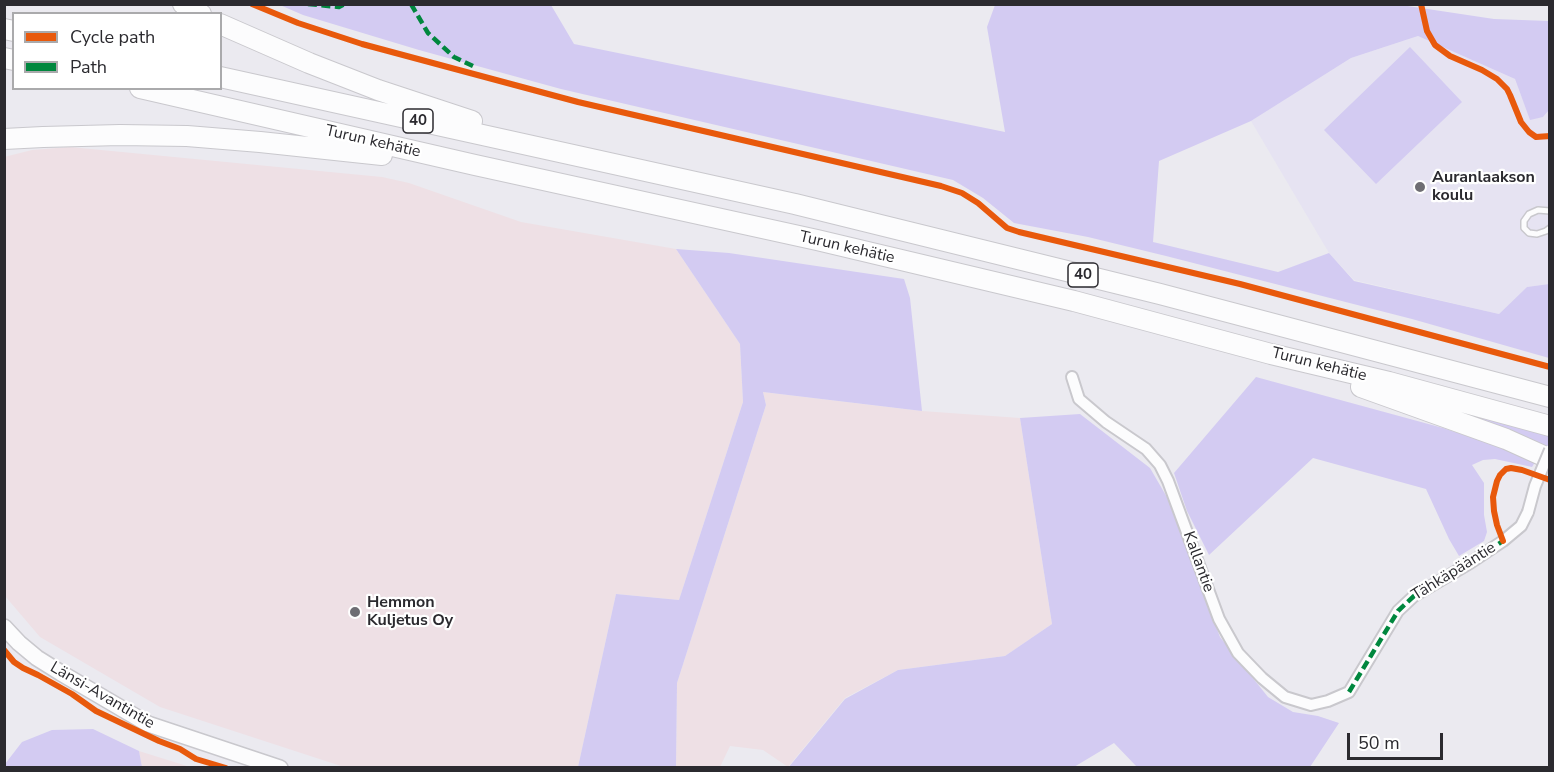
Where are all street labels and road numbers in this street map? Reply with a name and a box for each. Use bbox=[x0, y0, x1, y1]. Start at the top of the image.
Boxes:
road number: 40 bbox=[403, 109, 433, 133]
street label: Turun kehätie bbox=[324, 122, 422, 162]
street label: Turun kehätie bbox=[798, 228, 896, 268]
road number: 40 bbox=[1068, 263, 1098, 287]
street label: Turun kehätie bbox=[1270, 344, 1368, 386]
street label: Kallantie bbox=[1178, 529, 1218, 595]
street label: Tähkäpääntie bbox=[1408, 539, 1500, 605]
street label: Länsi-Avantintie bbox=[46, 658, 158, 734]

